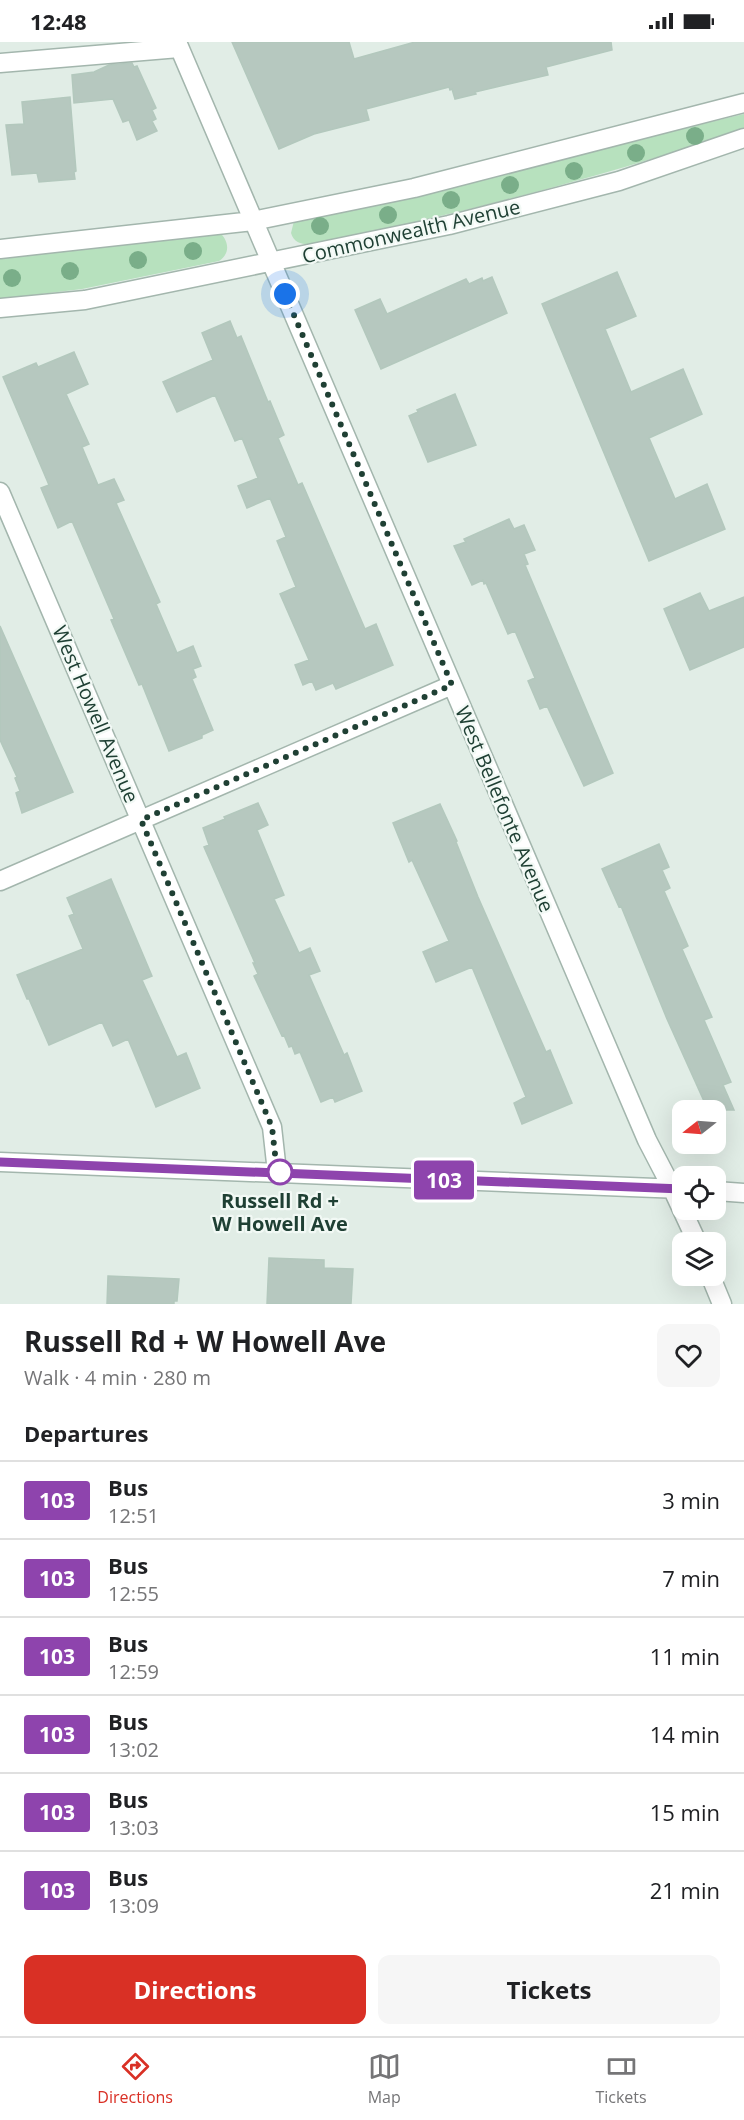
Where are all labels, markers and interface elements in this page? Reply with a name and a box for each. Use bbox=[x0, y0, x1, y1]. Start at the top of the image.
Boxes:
text: 12:48 bbox=[30, 6, 87, 36]
street label: Commonwealth Avenue bbox=[299, 193, 523, 269]
your location bbox=[270, 279, 300, 309]
street label: West Howell Avenue bbox=[46, 621, 146, 807]
street label: West Bellefonte Avenue bbox=[449, 702, 561, 916]
north arrow bbox=[672, 1100, 726, 1154]
map controls bbox=[672, 1100, 726, 1286]
marker: Russell Rd + W Howell Ave bbox=[267, 1159, 293, 1185]
line badge: 103 bbox=[410, 1160, 478, 1200]
text: 103 bbox=[426, 1166, 462, 1194]
button: locate bbox=[672, 1166, 726, 1220]
place label: Russell Rd + W Howell Ave bbox=[212, 1187, 348, 1237]
button: layers bbox=[672, 1232, 726, 1286]
text: Russell Rd + W Howell Ave bbox=[24, 1322, 386, 1360]
button: heart bbox=[657, 1324, 720, 1387]
text: Walk · 4 min · 280 m bbox=[24, 1364, 211, 1391]
text: Departures bbox=[24, 1418, 148, 1448]
text: Bus bbox=[108, 1472, 148, 1502]
text: 3 min bbox=[662, 1485, 720, 1515]
text: 103 bbox=[39, 1486, 75, 1514]
text: 12:51 bbox=[108, 1502, 159, 1529]
text: Bus bbox=[108, 1550, 148, 1580]
text: 7 min bbox=[662, 1563, 720, 1593]
text: 103 bbox=[39, 1564, 75, 1592]
text: 12:55 bbox=[108, 1580, 159, 1607]
text: Bus bbox=[108, 1628, 148, 1658]
text: 11 min bbox=[650, 1641, 720, 1671]
text: 103 bbox=[39, 1642, 75, 1670]
text: 12:59 bbox=[108, 1658, 159, 1685]
text: Bus bbox=[108, 1706, 148, 1736]
text: 14 min bbox=[650, 1719, 720, 1749]
text: 103 bbox=[39, 1720, 75, 1748]
text: 13:02 bbox=[108, 1736, 159, 1763]
text: Bus bbox=[108, 1784, 148, 1814]
text: 15 min bbox=[650, 1797, 720, 1827]
text: 103 bbox=[39, 1798, 75, 1826]
text: 13:03 bbox=[108, 1814, 159, 1841]
text: Bus bbox=[108, 1862, 148, 1892]
text: 21 min bbox=[650, 1875, 720, 1905]
text: 103 bbox=[39, 1876, 75, 1904]
text: 13:09 bbox=[108, 1892, 159, 1919]
button: Directions bbox=[24, 1955, 366, 2024]
button: Tickets bbox=[378, 1955, 720, 2024]
tab: Directions bbox=[97, 2050, 173, 2108]
tab: Map bbox=[368, 2050, 401, 2108]
tab: Tickets bbox=[595, 2050, 647, 2108]

